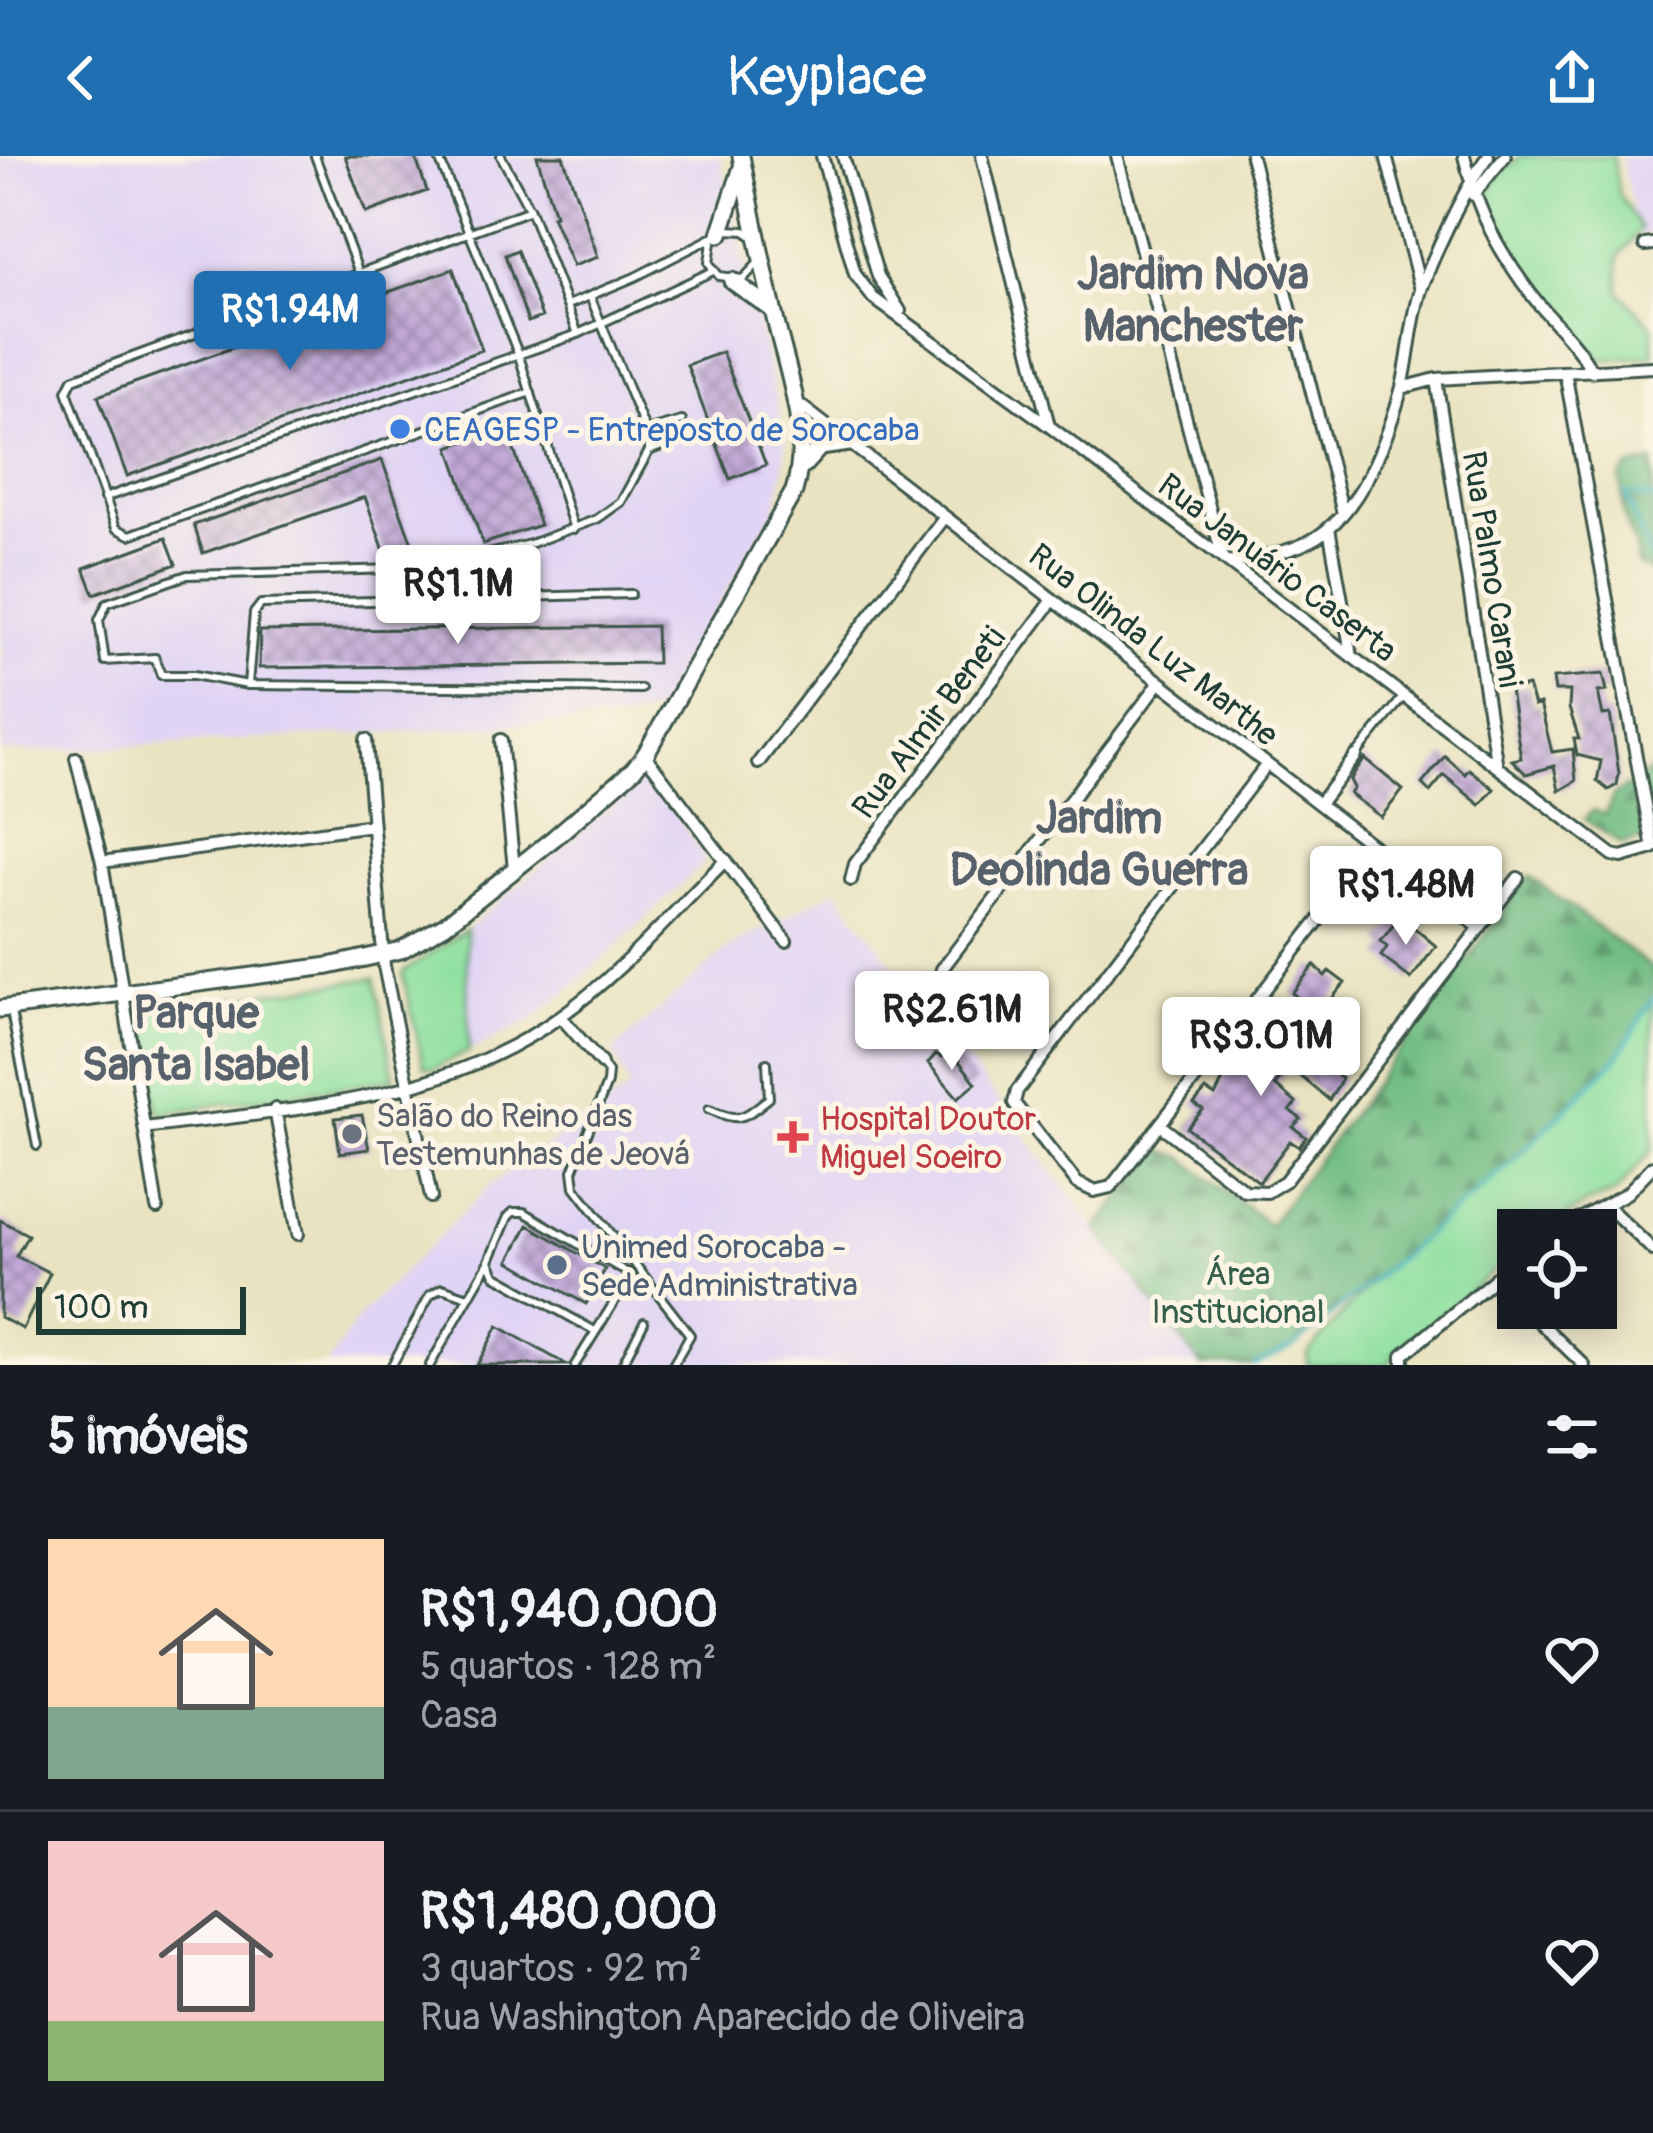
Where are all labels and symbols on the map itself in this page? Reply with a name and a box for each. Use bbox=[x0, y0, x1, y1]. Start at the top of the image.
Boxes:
district label: Jardim Nova Manchester bbox=[1077, 247, 1309, 355]
pin: R$1.94M bbox=[179, 271, 401, 373]
place label: CEAGESP - Entreposto de Sorocaba bbox=[424, 410, 920, 451]
marker: CEAGESP - Entreposto de Sorocaba bbox=[387, 416, 413, 442]
street label: Rua Palmo Carani bbox=[1453, 448, 1530, 690]
street label: Rua Januário Caserta bbox=[1149, 465, 1405, 671]
street label: Rua Olinda Luz Marthe bbox=[1020, 535, 1286, 755]
pin: R$1.1M bbox=[360, 545, 556, 647]
street label: Rua Almir Beneti bbox=[844, 619, 1015, 827]
district label: Jardim Deolinda Guerra bbox=[950, 791, 1248, 899]
pin: R$1.48M bbox=[1295, 846, 1517, 948]
pin: R$2.61M bbox=[841, 971, 1063, 1073]
district label: Parque Santa Isabel bbox=[82, 986, 310, 1094]
pin: R$3.01M bbox=[1150, 997, 1372, 1099]
place label: Salão do Reino das Testemunhas de Jeová bbox=[376, 1096, 690, 1175]
place label: Hospital Doutor Miguel Soeiro bbox=[820, 1099, 1037, 1178]
marker: Salão do Reino das Testemunhas de Jeová bbox=[339, 1121, 365, 1147]
marker: Hospital Doutor Miguel Soeiro bbox=[777, 1121, 809, 1153]
place label: Unimed Sorocaba - Sede Administrativa bbox=[581, 1227, 858, 1306]
marker: Unimed Sorocaba - Sede Administrativa bbox=[544, 1252, 570, 1278]
park label: Área Institucional bbox=[1151, 1254, 1325, 1333]
scale bar bbox=[36, 1281, 246, 1334]

